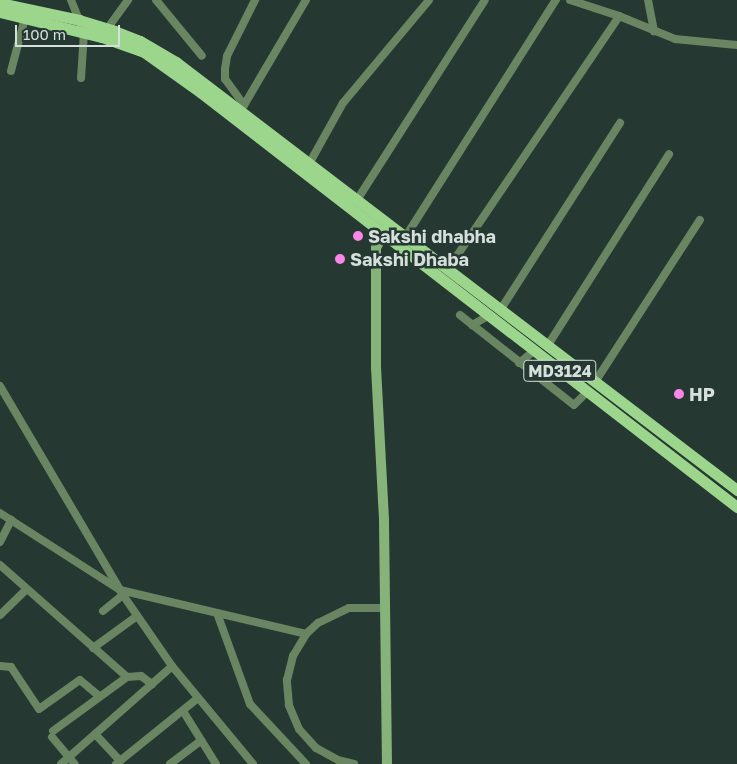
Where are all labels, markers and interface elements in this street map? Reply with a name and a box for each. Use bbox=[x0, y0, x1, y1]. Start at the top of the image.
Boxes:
scale bar bbox=[18, 15, 122, 47]
text: 100 m bbox=[23, 25, 66, 43]
place label: Sakshi dhabha bbox=[368, 225, 496, 247]
marker: Sakshi dhabha bbox=[352, 230, 364, 242]
place label: Sakshi Dhaba bbox=[350, 248, 469, 270]
marker: Sakshi Dhaba bbox=[334, 253, 346, 265]
road number: MD3124 bbox=[522, 358, 598, 384]
place label: HP bbox=[689, 383, 715, 405]
marker: HP bbox=[673, 388, 685, 400]

